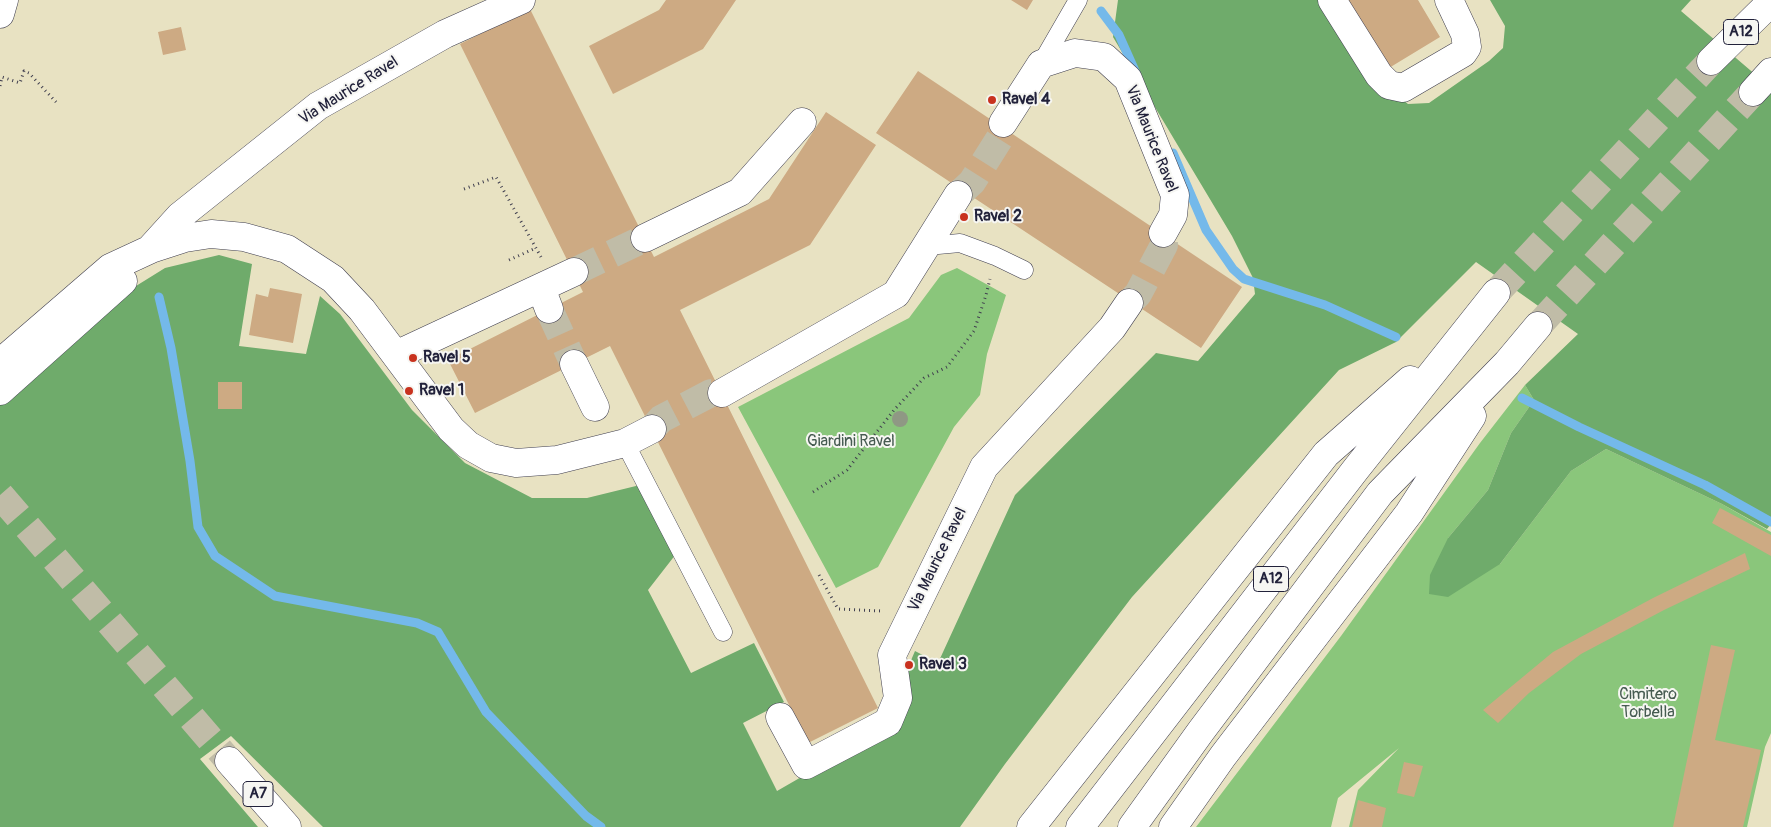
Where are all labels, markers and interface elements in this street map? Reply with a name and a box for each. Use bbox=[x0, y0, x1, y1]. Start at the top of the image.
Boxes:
road number: A12 bbox=[1724, 20, 1758, 44]
street label: Via Maurice Ravel bbox=[296, 53, 402, 129]
street label: Via Maurice Ravel bbox=[1121, 83, 1181, 195]
place label: Ravel 4 bbox=[1002, 90, 1050, 110]
marker: Ravel 4 bbox=[986, 94, 998, 106]
place label: Ravel 2 bbox=[974, 207, 1022, 227]
marker: Ravel 2 bbox=[958, 211, 970, 223]
place label: Ravel 5 bbox=[423, 348, 471, 368]
marker: Ravel 5 bbox=[407, 352, 419, 364]
place label: Ravel 1 bbox=[419, 381, 464, 401]
marker: Ravel 1 bbox=[403, 385, 415, 397]
park label: Giardini Ravel bbox=[807, 432, 895, 452]
street label: Via Maurice Ravel bbox=[904, 505, 972, 615]
road number: A12 bbox=[1254, 566, 1288, 592]
place label: Ravel 3 bbox=[919, 655, 967, 675]
marker: Ravel 3 bbox=[903, 659, 915, 671]
park label: Cimitero Torbella bbox=[1619, 685, 1677, 723]
road number: A7 bbox=[243, 782, 273, 806]

